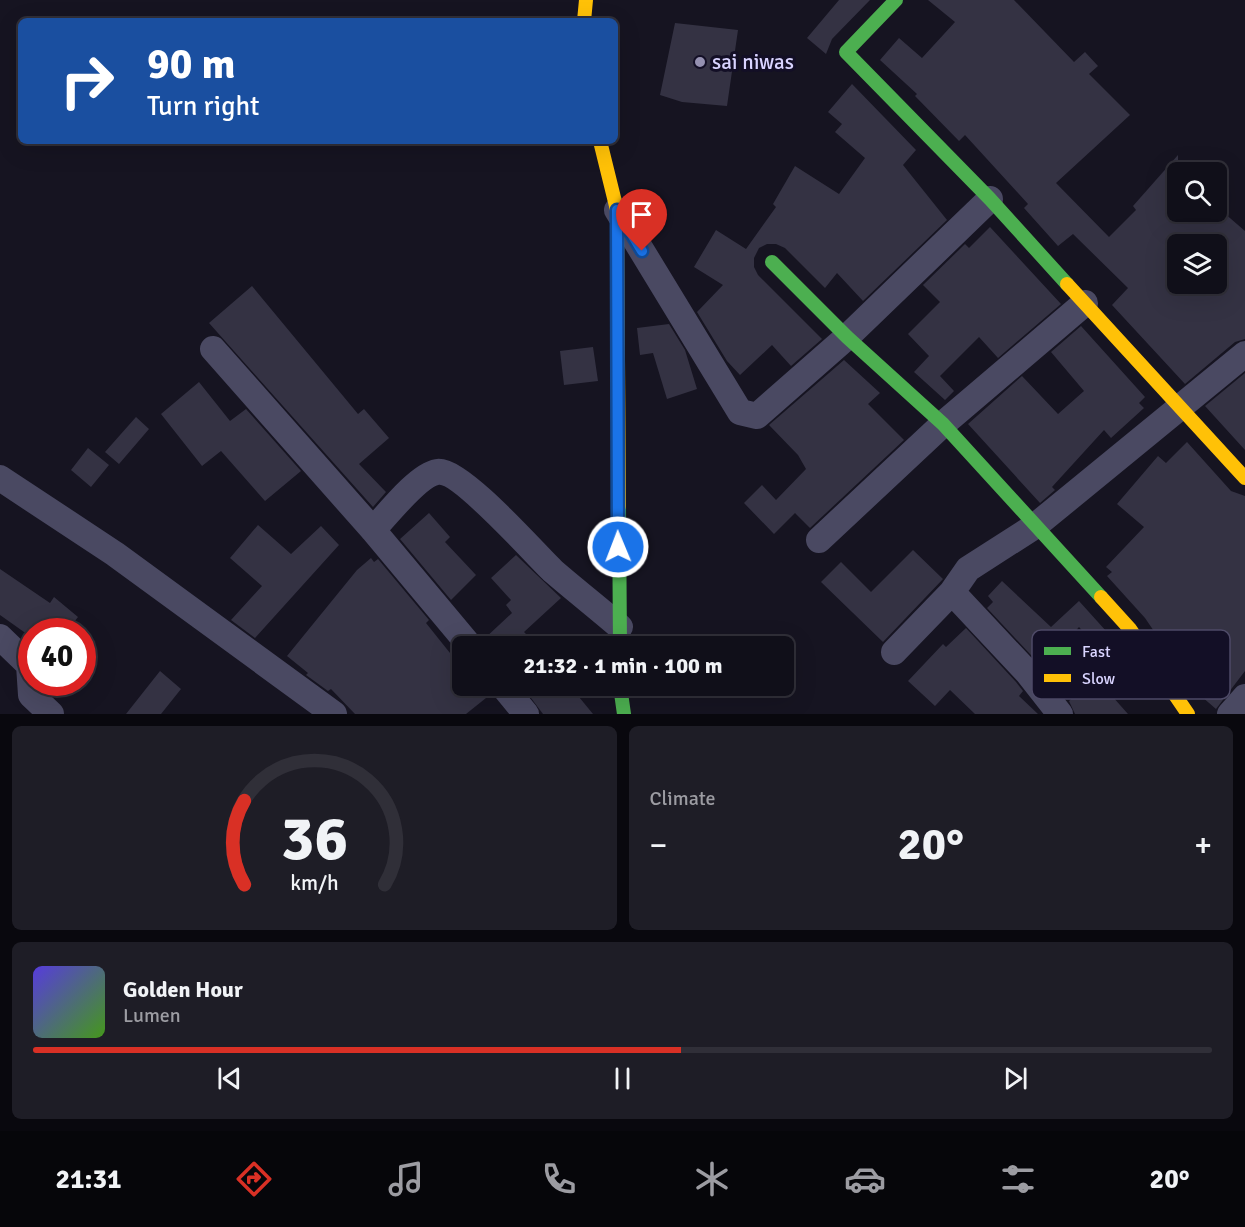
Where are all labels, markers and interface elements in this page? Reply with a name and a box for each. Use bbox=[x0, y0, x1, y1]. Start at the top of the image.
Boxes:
text: 90 m bbox=[147, 39, 236, 90]
icon: right bbox=[48, 42, 126, 120]
place label: sai niwas bbox=[712, 49, 794, 75]
marker: sai niwas bbox=[693, 55, 707, 69]
text: Turn right bbox=[147, 90, 260, 123]
map controls bbox=[1167, 162, 1227, 294]
button: search bbox=[1167, 162, 1227, 222]
pin bbox=[616, 189, 667, 251]
icon: arrive bbox=[625, 198, 658, 231]
button: layers bbox=[1167, 234, 1227, 294]
position arrow bbox=[586, 515, 650, 579]
speed limit sign: 40 bbox=[18, 618, 96, 696]
legend bbox=[1032, 630, 1230, 699]
text: Fast bbox=[1082, 642, 1111, 662]
text: 21:32 · 1 min · 100 m bbox=[523, 652, 723, 679]
text: Slow bbox=[1082, 669, 1116, 689]
text: Climate bbox=[650, 786, 715, 811]
text: 36 bbox=[281, 800, 348, 877]
text: 20° bbox=[897, 817, 964, 872]
text: − bbox=[650, 825, 667, 866]
text: + bbox=[1194, 825, 1212, 866]
text: km/h bbox=[290, 870, 339, 896]
text: Golden Hour bbox=[123, 976, 243, 1003]
text: Lumen bbox=[123, 1003, 181, 1028]
icon: previous bbox=[213, 1062, 246, 1095]
icon: pause bbox=[606, 1062, 639, 1095]
icon: next bbox=[999, 1062, 1032, 1095]
icon: directions bbox=[233, 1158, 275, 1200]
icon: music bbox=[385, 1158, 427, 1200]
icon: phone bbox=[538, 1158, 580, 1200]
icon: climate bbox=[691, 1158, 733, 1200]
icon: car bbox=[844, 1158, 886, 1200]
icon: filters bbox=[997, 1158, 1039, 1200]
text: 21:31 bbox=[55, 1163, 122, 1196]
text: 20° bbox=[1150, 1163, 1190, 1196]

